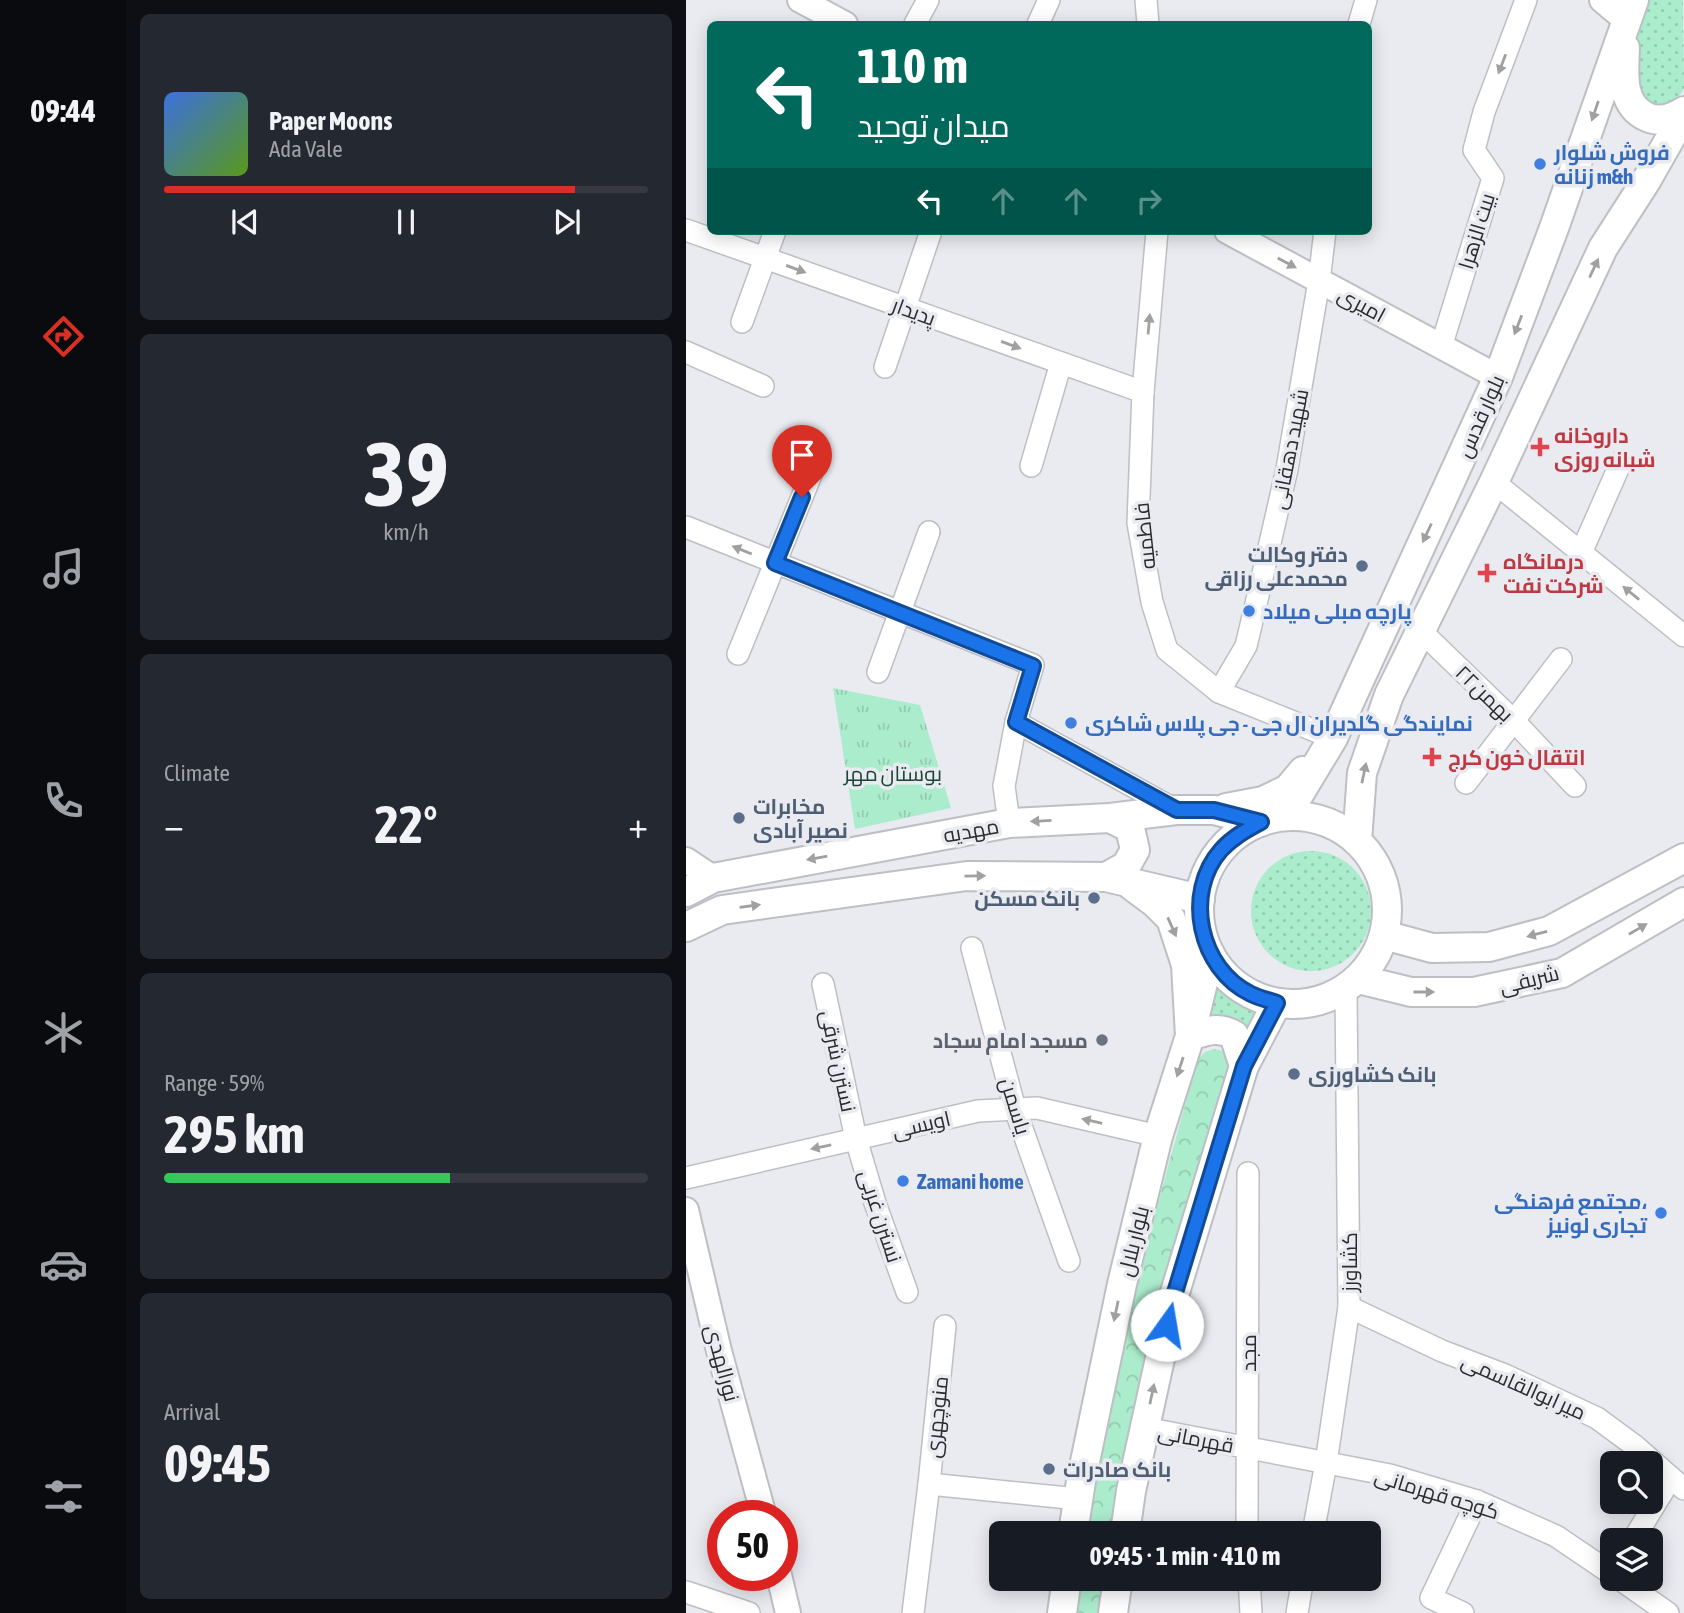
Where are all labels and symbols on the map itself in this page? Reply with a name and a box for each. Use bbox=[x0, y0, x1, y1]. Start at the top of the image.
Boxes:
one-way arrow bbox=[1496, 53, 1507, 74]
one-way arrow bbox=[1589, 100, 1600, 121]
place label: فروش شلوار زنانه m&h bbox=[1553, 140, 1670, 189]
marker: فروش شلوار زنانه m&h bbox=[1532, 156, 1548, 172]
street label: بیت الزهرا bbox=[1453, 190, 1500, 272]
one-way arrow bbox=[1277, 258, 1297, 269]
one-way arrow bbox=[1588, 258, 1600, 278]
one-way arrow bbox=[786, 264, 807, 275]
street label: امیری bbox=[1333, 282, 1390, 328]
street label: پدیدار bbox=[887, 292, 940, 333]
one-way arrow bbox=[1144, 313, 1155, 335]
one-way arrow bbox=[1512, 314, 1523, 335]
one-way arrow bbox=[1000, 340, 1021, 351]
street label: بلوار قدس bbox=[1451, 371, 1511, 462]
street label: شهید دهقانی bbox=[1266, 387, 1314, 512]
place label: داروخانه شبانه روزی bbox=[1554, 423, 1656, 473]
pin bbox=[772, 425, 832, 497]
marker: داروخانه شبانه روزی bbox=[1532, 439, 1548, 455]
street label: فاطمیه bbox=[1129, 501, 1159, 571]
one-way arrow bbox=[1421, 523, 1432, 543]
place label: دفتر وکالت محمدعلی رزاقی bbox=[1204, 542, 1348, 591]
one-way arrow bbox=[732, 544, 753, 555]
place label: درمانگاه شرکت نفت bbox=[1503, 549, 1604, 598]
marker: دفتر وکالت محمدعلی رزاقی bbox=[1354, 558, 1370, 574]
marker: درمانگاه شرکت نفت bbox=[1477, 563, 1497, 583]
one-way arrow bbox=[1622, 586, 1639, 601]
place label: پارچه مبلی میلاد bbox=[1263, 599, 1412, 627]
marker: پارچه مبلی میلاد bbox=[1241, 603, 1257, 619]
street label: ۲۲بهمن bbox=[1450, 660, 1519, 728]
place label: نمایندگی گلدیران ال جی - جی پلاس شاکری bbox=[1085, 711, 1473, 739]
marker: نمایندگی گلدیران ال جی - جی پلاس شاکری bbox=[1063, 715, 1079, 731]
place label: انتقال خون کرج bbox=[1448, 745, 1585, 772]
marker: انتقال خون کرج bbox=[1422, 747, 1442, 767]
park label: بوستان مهر bbox=[843, 761, 942, 787]
one-way arrow bbox=[1359, 762, 1370, 784]
place label: مخابرات نصیر آبادی bbox=[753, 794, 848, 843]
marker: مخابرات نصیر آبادی bbox=[731, 810, 747, 826]
street label: مهدیه bbox=[941, 813, 1001, 849]
one-way arrow bbox=[1030, 816, 1052, 827]
one-way arrow bbox=[806, 853, 828, 864]
one-way arrow bbox=[965, 871, 987, 882]
place label: بانک مسکن bbox=[974, 886, 1080, 911]
marker: بانک مسکن bbox=[1086, 890, 1102, 906]
one-way arrow bbox=[739, 900, 761, 911]
one-way arrow bbox=[1166, 917, 1178, 937]
one-way arrow bbox=[1628, 923, 1647, 935]
one-way arrow bbox=[1526, 929, 1548, 940]
street label: شریفی bbox=[1497, 960, 1562, 1000]
one-way arrow bbox=[1413, 986, 1435, 998]
street label: نسترن شرقی bbox=[815, 1008, 861, 1115]
place label: مسجد امام سجاد bbox=[933, 1028, 1088, 1055]
marker: مسجد امام سجاد bbox=[1094, 1032, 1110, 1048]
one-way arrow bbox=[1174, 1057, 1185, 1078]
place label: بانک کشاورزی bbox=[1308, 1062, 1437, 1088]
marker: بانک کشاورزی bbox=[1286, 1066, 1302, 1082]
street label: یاسمن bbox=[994, 1075, 1036, 1138]
street label: اویسی bbox=[889, 1106, 953, 1144]
one-way arrow bbox=[1081, 1115, 1103, 1126]
one-way arrow bbox=[810, 1141, 832, 1152]
street label: نسترن غربی bbox=[853, 1167, 907, 1266]
place label: Zamani home bbox=[917, 1169, 1024, 1193]
marker: Zamani home bbox=[895, 1173, 911, 1189]
place label: مجتمع فرهنگی، تجاری لونیز bbox=[1494, 1189, 1648, 1239]
street label: بلوار بلال bbox=[1113, 1203, 1155, 1279]
marker: مجتمع فرهنگی، تجاری لونیز bbox=[1653, 1205, 1669, 1221]
street label: کشاورز bbox=[1337, 1232, 1362, 1293]
position arrow bbox=[1130, 1288, 1204, 1362]
one-way arrow bbox=[1111, 1300, 1122, 1322]
street label: نورالهدی bbox=[699, 1322, 745, 1405]
street label: مجد bbox=[1236, 1334, 1260, 1372]
street label: میر ابوالقاسمی bbox=[1457, 1348, 1590, 1426]
street label: منوچهری bbox=[920, 1375, 955, 1460]
one-way arrow bbox=[1147, 1383, 1158, 1405]
street label: قهرمانی bbox=[1156, 1419, 1236, 1459]
place label: بانک صادرات bbox=[1063, 1457, 1171, 1482]
marker: بانک صادرات bbox=[1041, 1461, 1057, 1477]
street label: کوچه قهرمانی bbox=[1371, 1463, 1502, 1526]
speed limit sign: 50 bbox=[707, 1500, 798, 1591]

